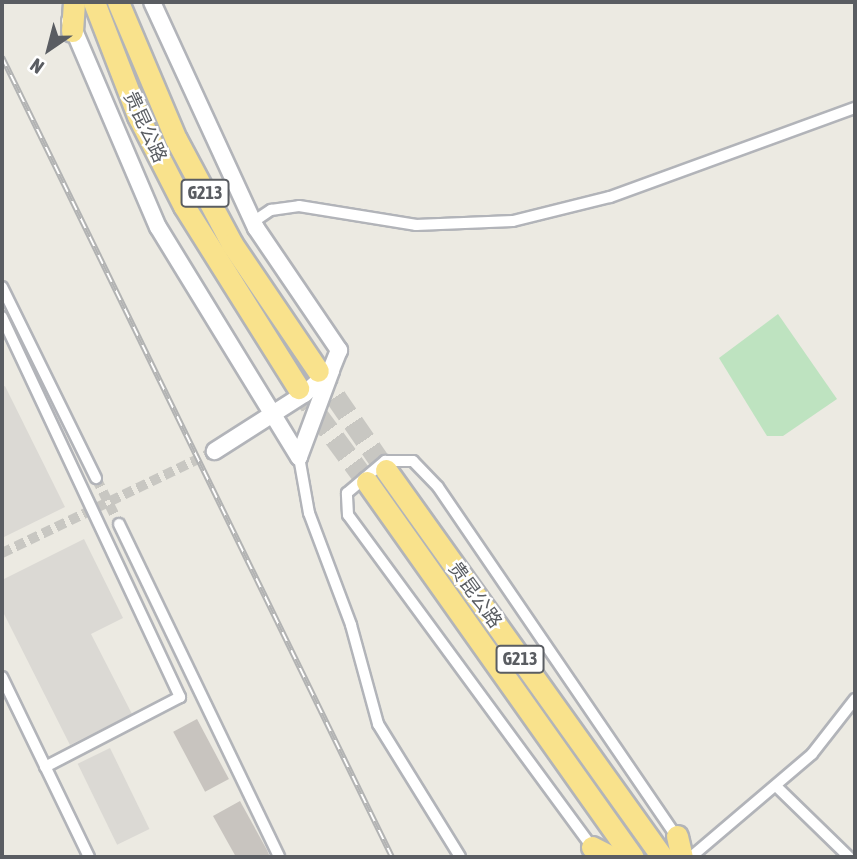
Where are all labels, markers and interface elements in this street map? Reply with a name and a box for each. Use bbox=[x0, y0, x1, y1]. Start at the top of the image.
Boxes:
north arrow bbox=[14, 14, 84, 84]
text: N bbox=[26, 54, 48, 78]
street label: 贵昆公路 bbox=[119, 88, 171, 166]
road number: G213 bbox=[180, 178, 230, 208]
street label: 贵昆公路 bbox=[443, 558, 507, 632]
road number: G213 bbox=[496, 644, 544, 674]

